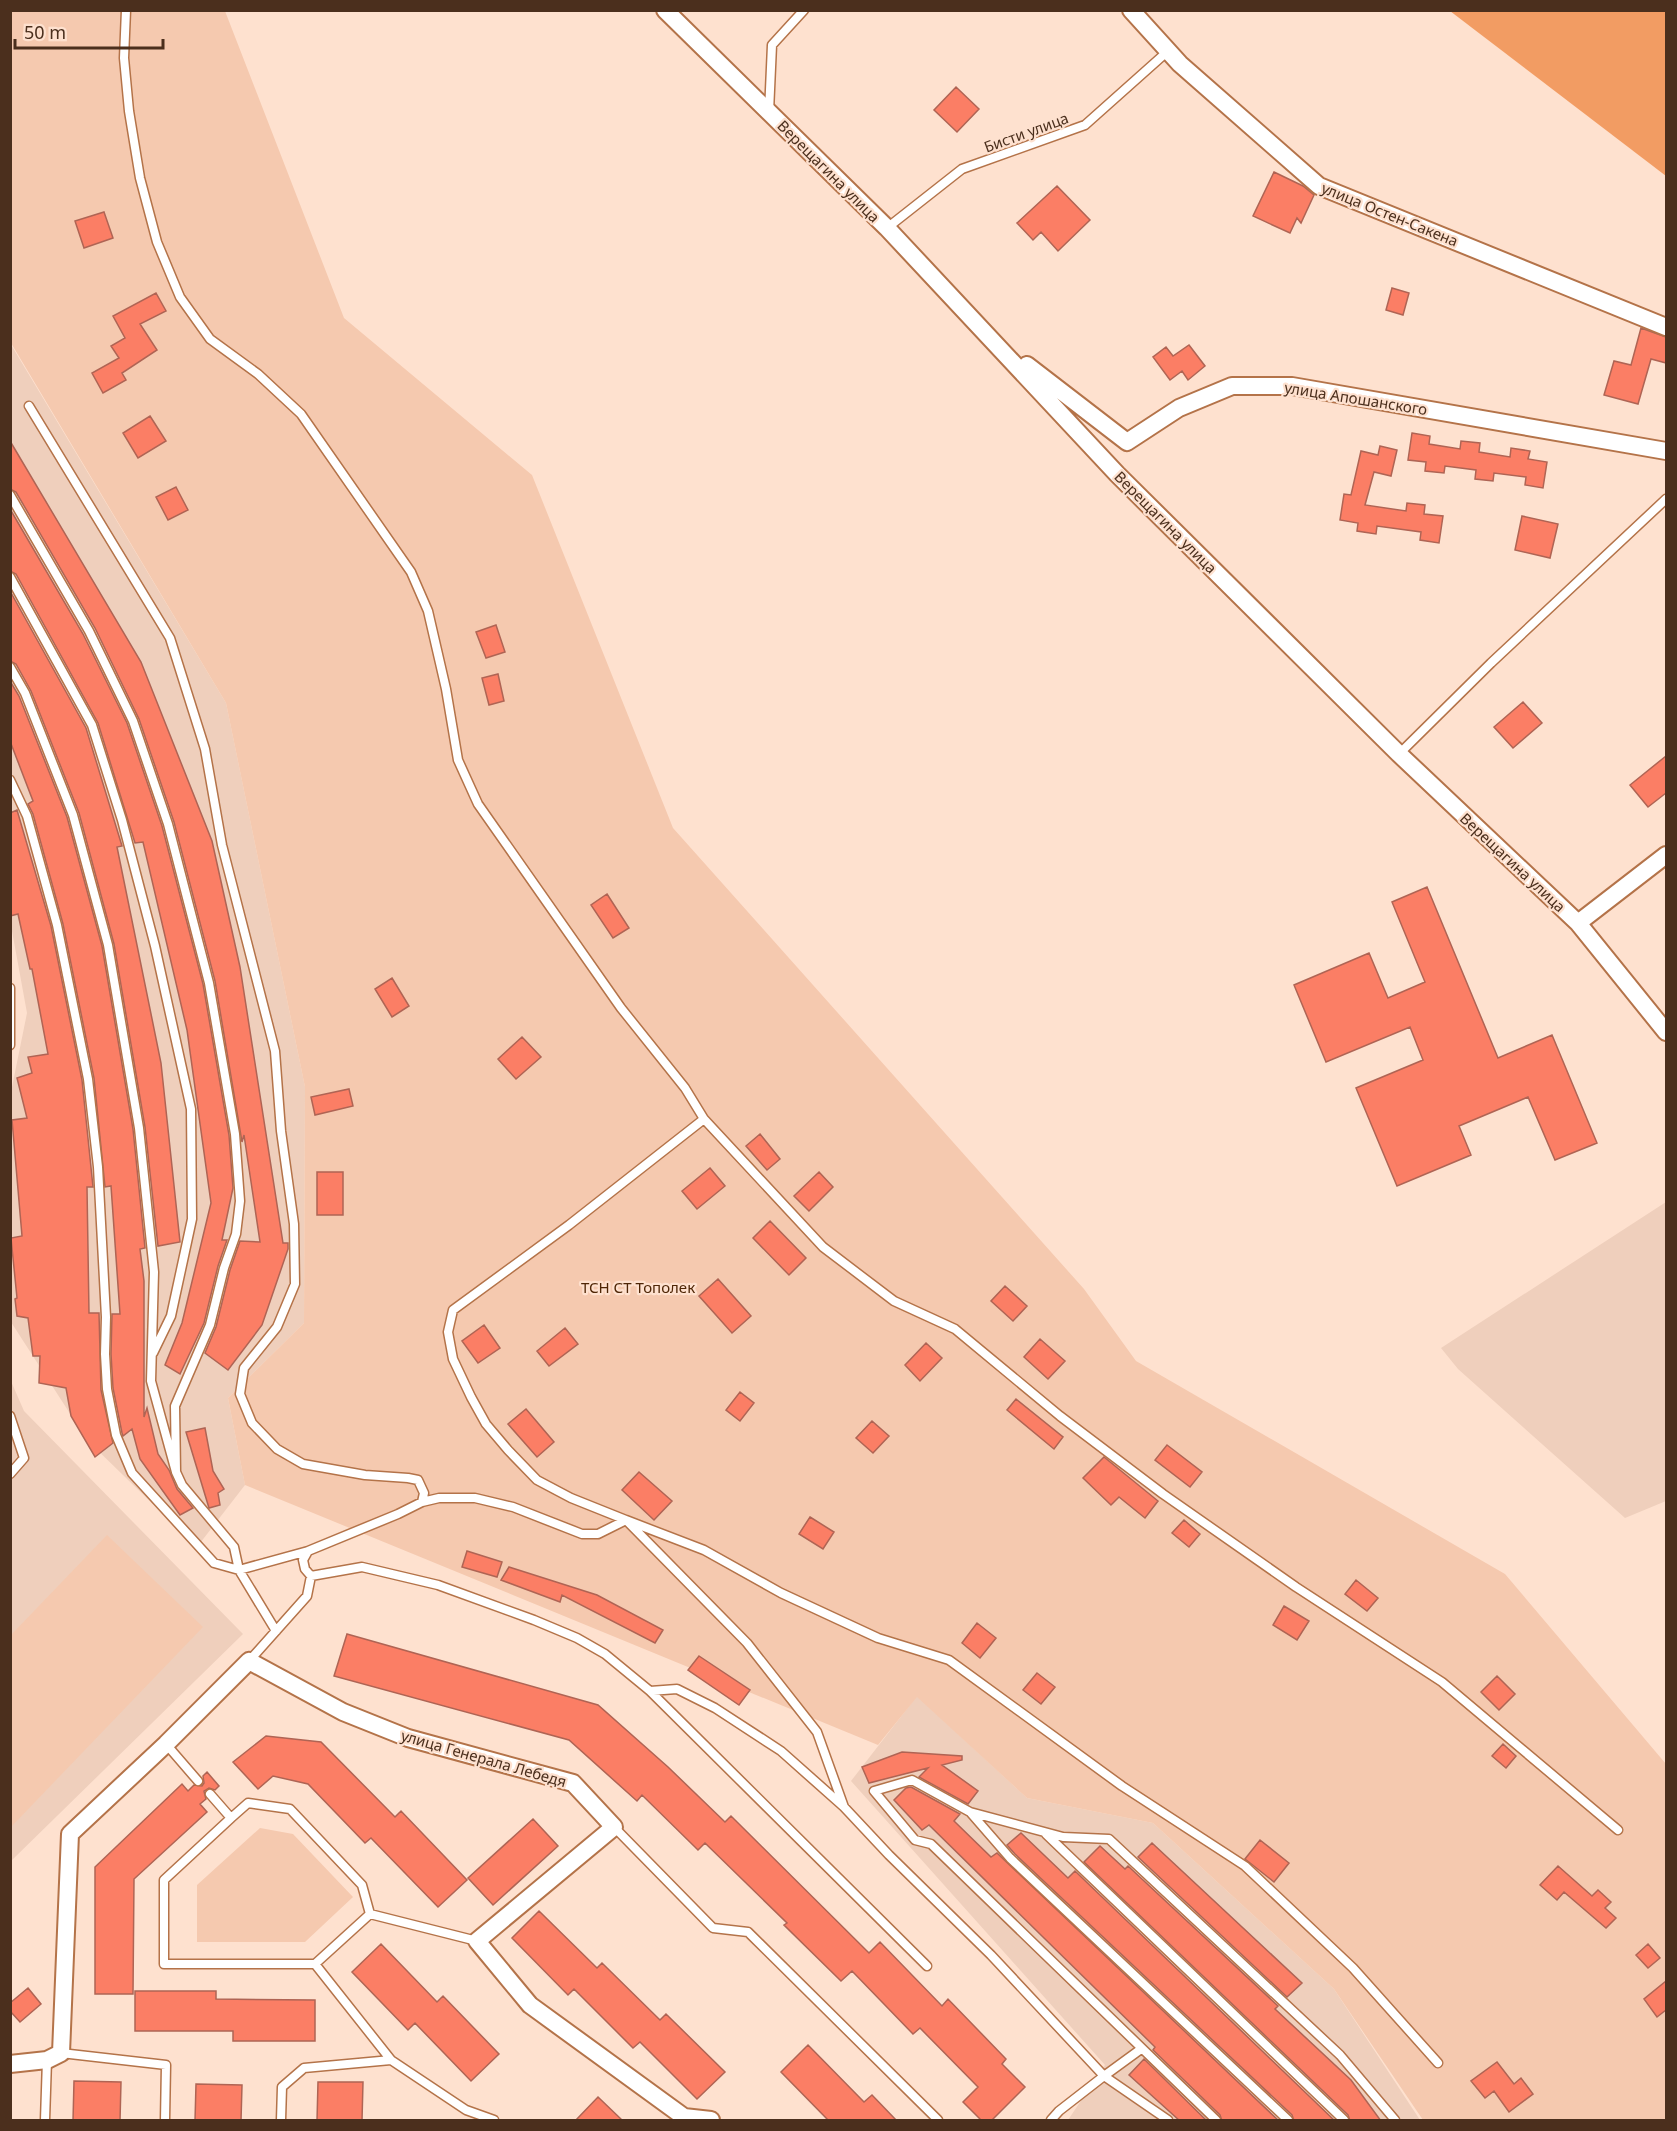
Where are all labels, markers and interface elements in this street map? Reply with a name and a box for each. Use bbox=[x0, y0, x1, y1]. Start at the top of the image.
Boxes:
scale bar bbox=[15, 12, 164, 50]
text: 50 m bbox=[24, 20, 66, 44]
street label: Бисти улица bbox=[981, 107, 1071, 157]
street label: Верещагина улица bbox=[773, 115, 885, 227]
street label: улица Остен-Сакена bbox=[1319, 177, 1461, 251]
street label: улица Апошанского bbox=[1283, 377, 1429, 419]
street label: Верещагина улица bbox=[1110, 466, 1222, 578]
street label: Верещагина улица bbox=[1456, 808, 1570, 916]
park label: ТСН СТ Тополек bbox=[581, 1277, 695, 1297]
street label: улица Генерала Лебедя bbox=[399, 1725, 569, 1791]

